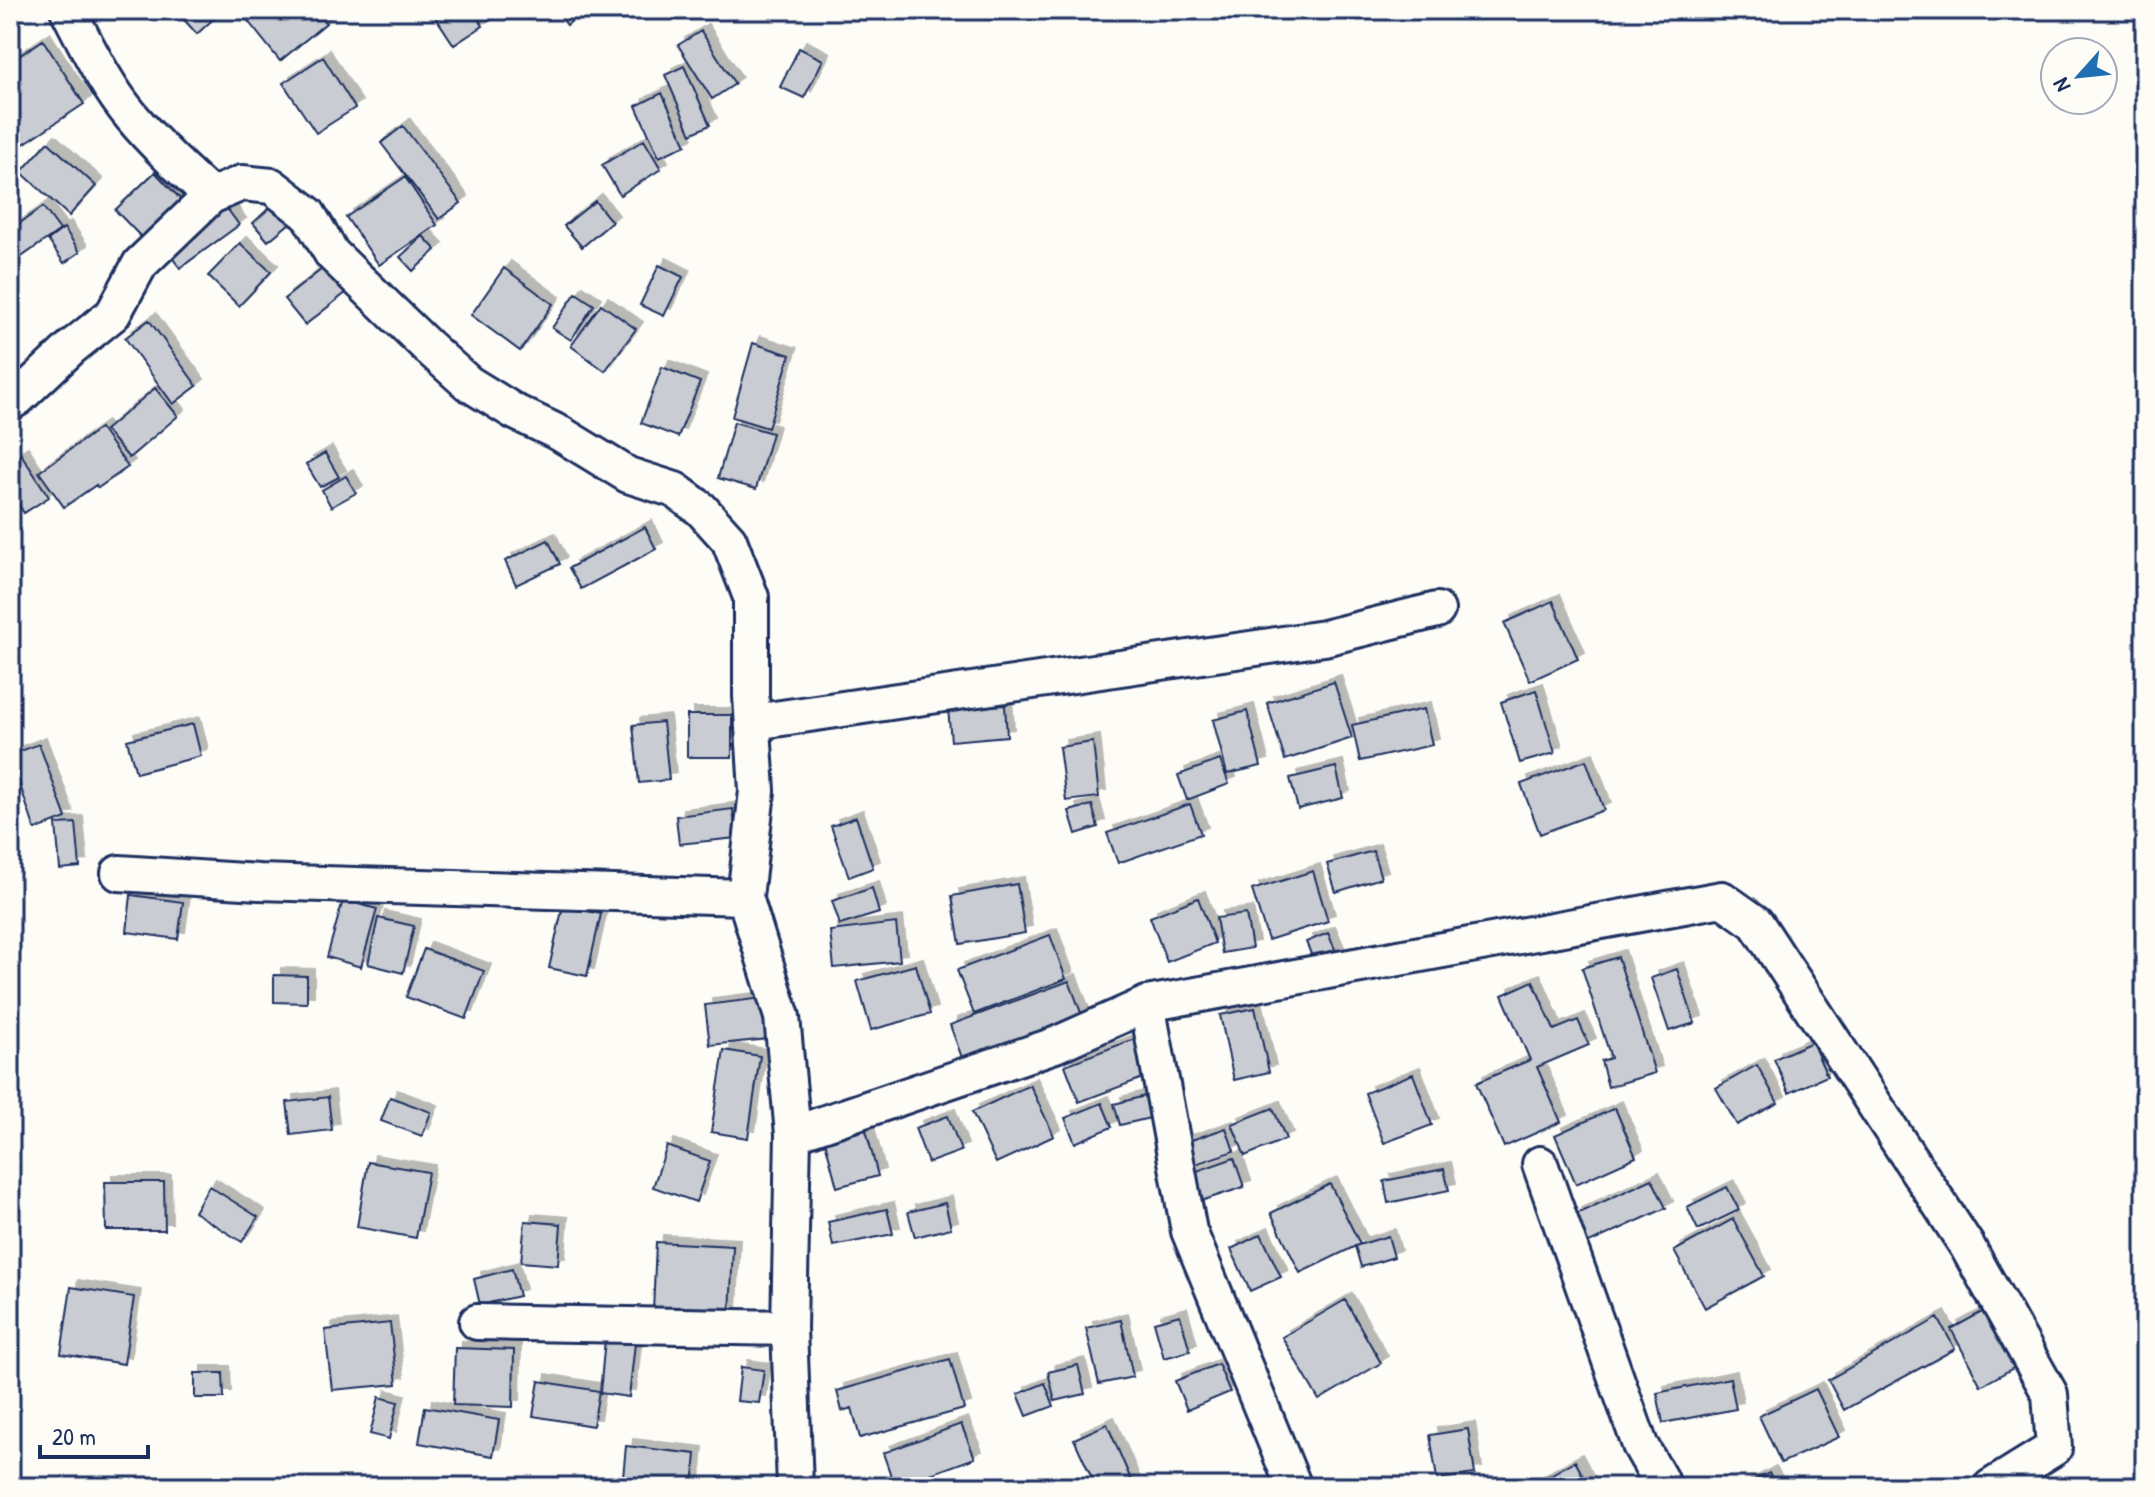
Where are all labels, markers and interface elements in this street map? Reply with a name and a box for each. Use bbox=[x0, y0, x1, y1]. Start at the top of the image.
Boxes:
north arrow bbox=[2039, 36, 2119, 116]
text: N bbox=[2045, 73, 2077, 97]
scale bar bbox=[40, 1409, 148, 1459]
text: 20 m bbox=[52, 1420, 96, 1452]

